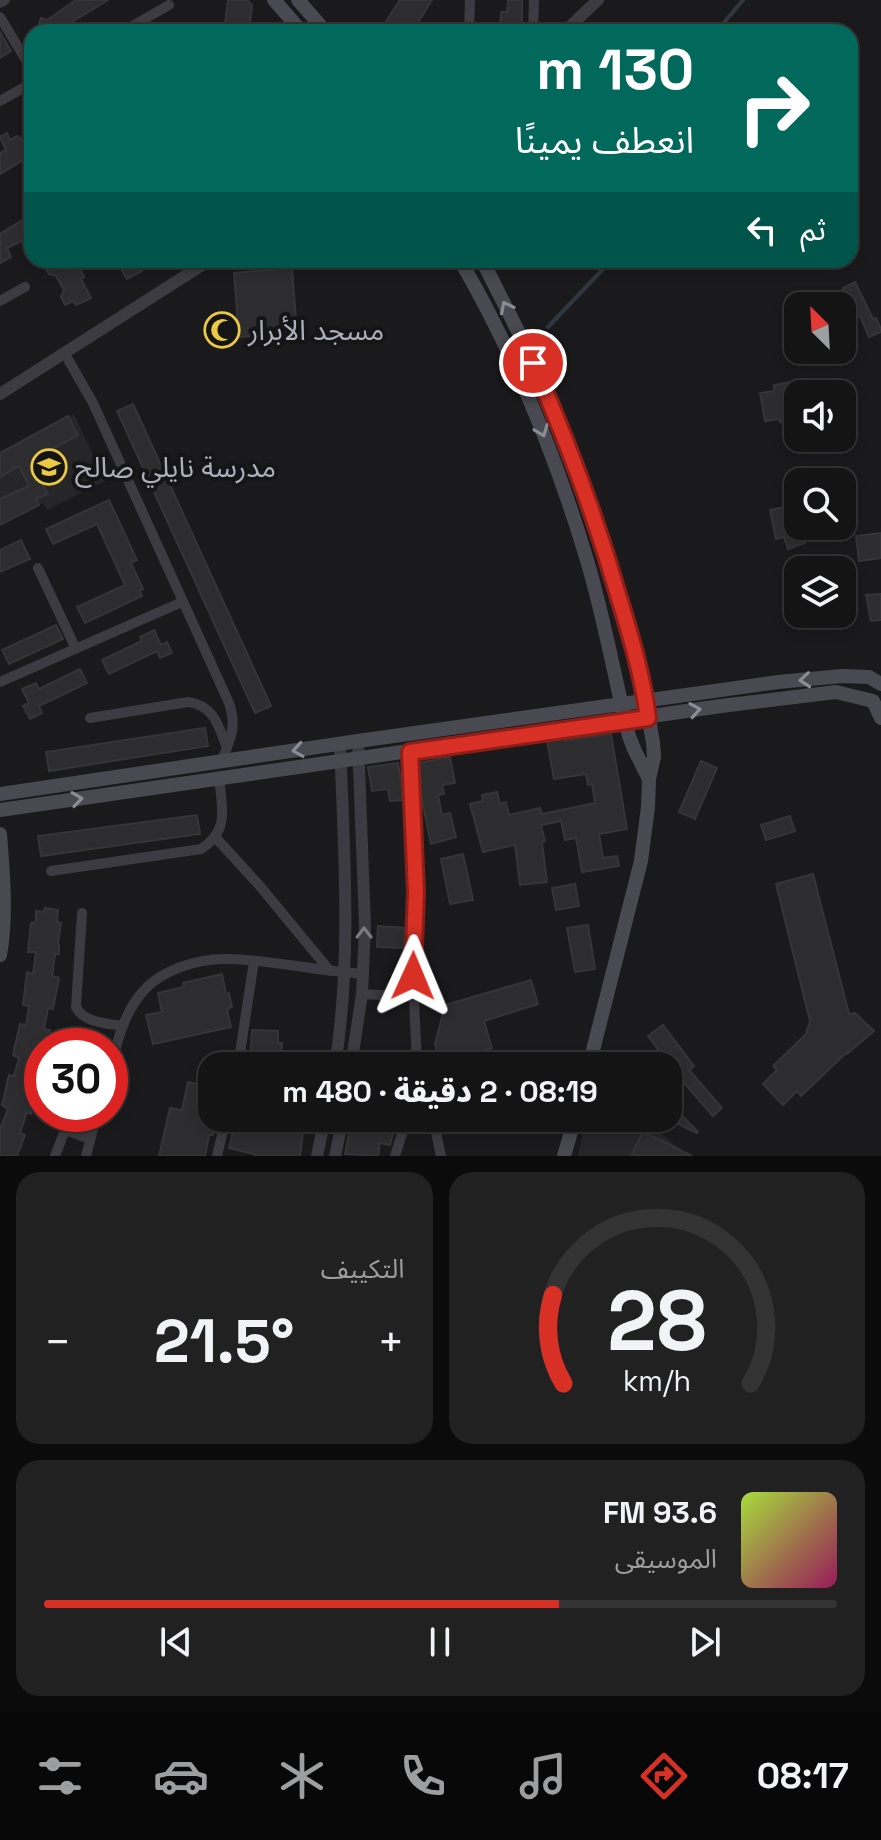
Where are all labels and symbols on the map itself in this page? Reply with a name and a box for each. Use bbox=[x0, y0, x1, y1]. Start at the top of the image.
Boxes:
north arrow bbox=[784, 292, 856, 364]
one-way arrow bbox=[500, 301, 516, 316]
mosque icon: مسجد الأبرار bbox=[203, 311, 241, 349]
place label: مسجد الأبرار bbox=[247, 312, 384, 348]
pin bbox=[499, 329, 567, 397]
one-way arrow bbox=[532, 423, 549, 437]
school or university icon: مدرسة نايلي صالح bbox=[30, 448, 68, 486]
place label: مدرسة نايلي صالح bbox=[75, 449, 276, 488]
one-way arrow bbox=[798, 671, 811, 688]
one-way arrow bbox=[688, 702, 702, 719]
one-way arrow bbox=[291, 741, 305, 758]
one-way arrow bbox=[70, 791, 84, 808]
one-way arrow bbox=[355, 926, 373, 939]
position arrow bbox=[371, 934, 455, 1018]
speed limit sign: 30 bbox=[24, 1028, 128, 1132]

